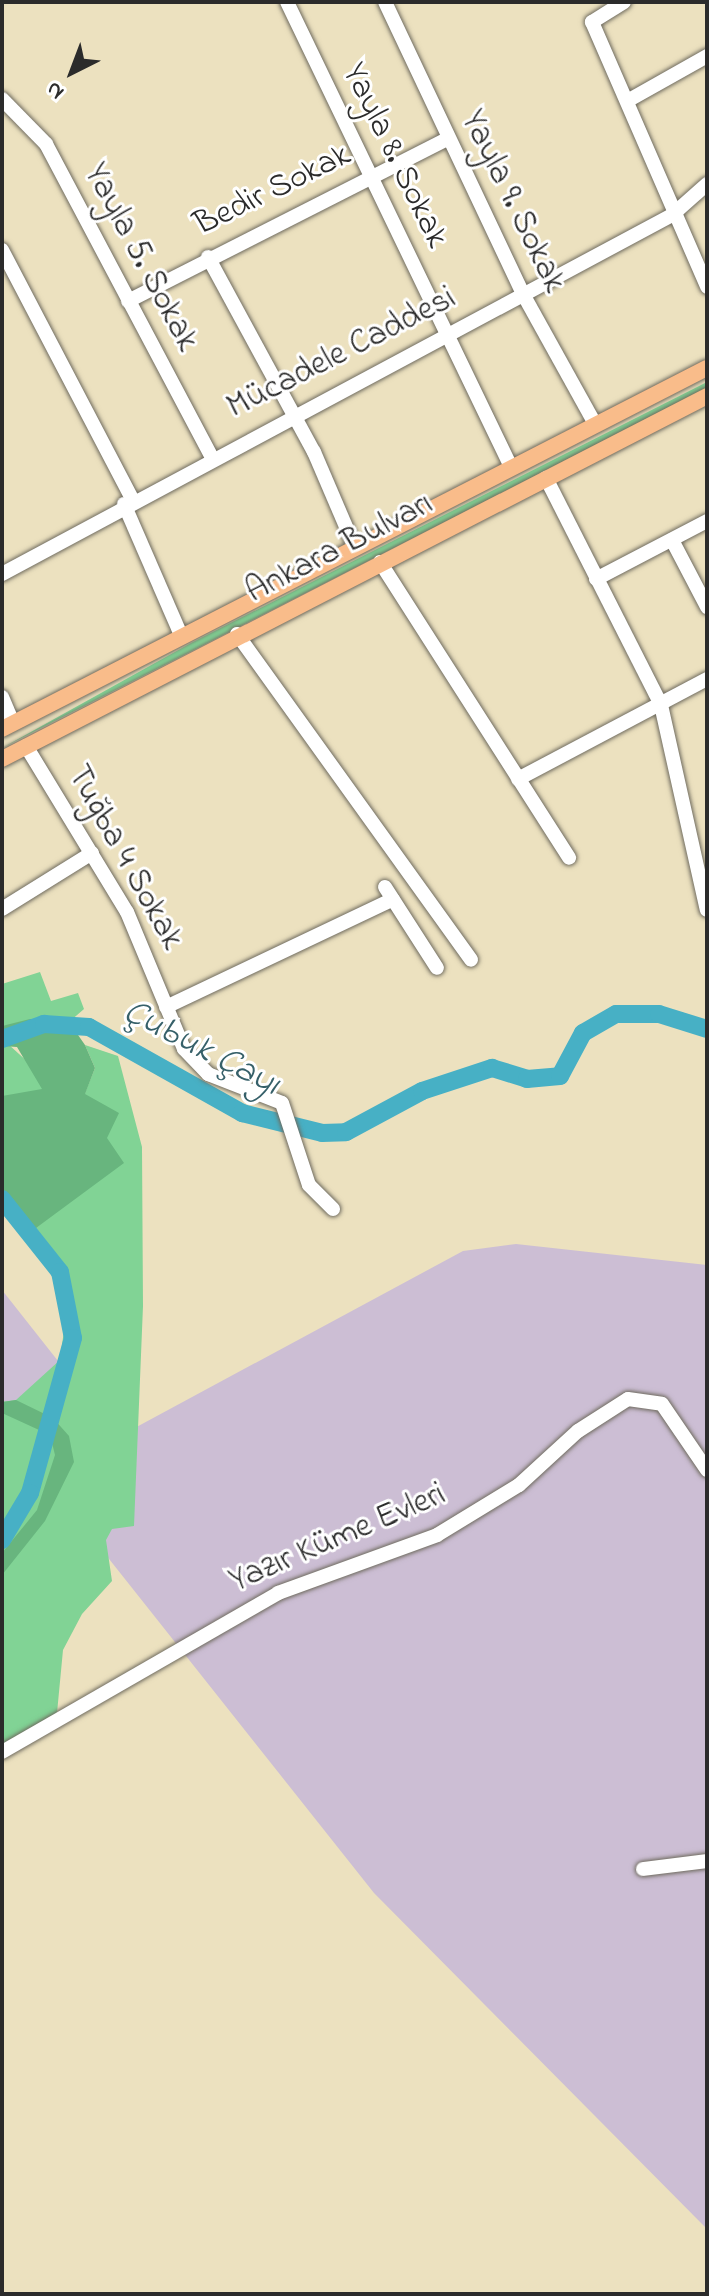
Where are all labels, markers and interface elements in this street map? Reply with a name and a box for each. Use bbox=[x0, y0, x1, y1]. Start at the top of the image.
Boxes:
north arrow bbox=[32, 32, 112, 112]
street label: Yayla 8. Sokak bbox=[332, 57, 456, 255]
text: N bbox=[40, 73, 72, 107]
street label: Yayla 9. Sokak bbox=[450, 104, 574, 300]
street label: Bedir Sokak bbox=[188, 136, 358, 246]
street label: Yayla 5. Sokak bbox=[73, 157, 207, 359]
street label: Mücadele Caddesi bbox=[221, 279, 463, 429]
street label: Ankara Bulvarı bbox=[240, 484, 440, 614]
street label: Tuğba 4 Sokak bbox=[57, 759, 191, 957]
water label: Çubuk Çayı bbox=[115, 991, 287, 1107]
street label: Yazır Küme Evleri bbox=[224, 1475, 452, 1603]

